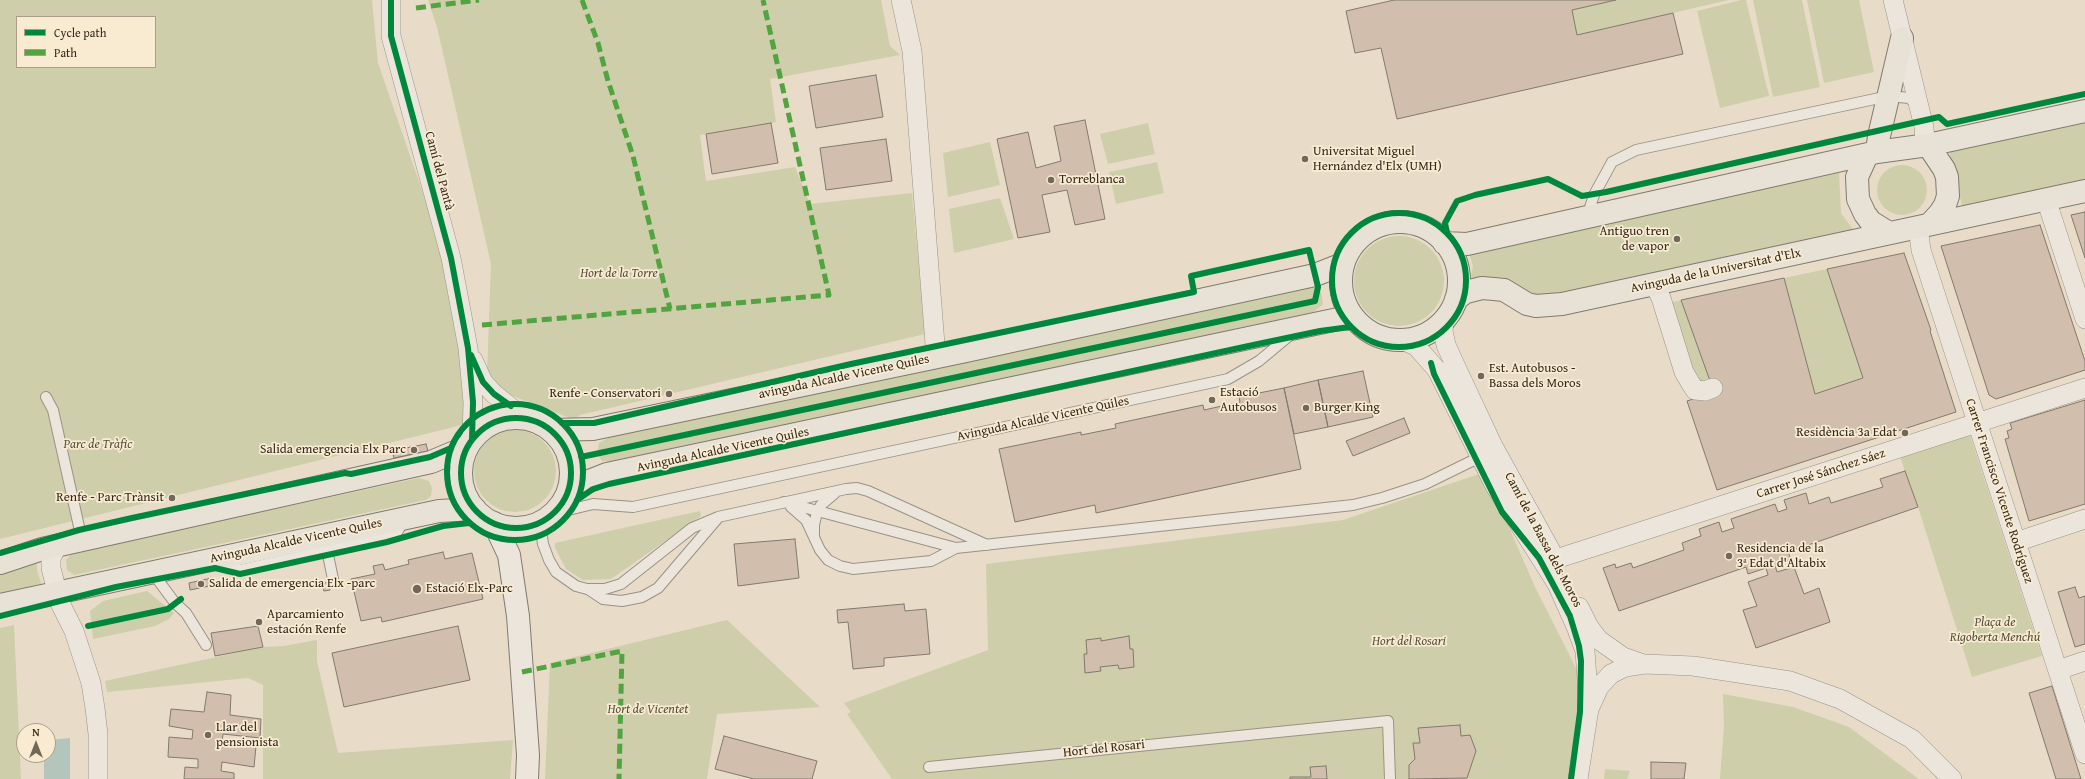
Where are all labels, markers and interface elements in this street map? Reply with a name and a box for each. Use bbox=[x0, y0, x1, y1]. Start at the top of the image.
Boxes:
legend bbox=[16, 16, 156, 68]
text: Cycle path bbox=[54, 24, 106, 41]
text: Path bbox=[54, 44, 77, 61]
street label: Camí del Pantà bbox=[421, 130, 457, 212]
place label: Universitat Miguel Hernández d'Elx (UMH) bbox=[1313, 144, 1442, 175]
marker: Universitat Miguel Hernández d'Elx (UMH) bbox=[1300, 154, 1310, 164]
place label: Torreblanca bbox=[1059, 172, 1125, 188]
marker: Torreblanca bbox=[1046, 175, 1056, 185]
place label: Antiguo tren de vapor bbox=[1599, 224, 1669, 255]
marker: Antiguo tren de vapor bbox=[1672, 234, 1682, 244]
street label: Avinguda de la Universitat d'Elx bbox=[1629, 245, 1803, 297]
park label: Hort de la Torre bbox=[580, 266, 658, 282]
street label: avinguda Alcalde Vicente Quiles bbox=[757, 351, 931, 403]
place label: Est. Autobusos - Bassa dels Moros bbox=[1489, 361, 1581, 392]
marker: Est. Autobusos - Bassa dels Moros bbox=[1476, 371, 1486, 381]
place label: Estació Autobusos bbox=[1220, 385, 1277, 416]
place label: Renfe - Conservatori bbox=[549, 386, 661, 402]
marker: Renfe - Conservatori bbox=[664, 389, 674, 399]
street label: Avinguda Alcalde Vicente Quiles bbox=[956, 393, 1130, 445]
marker: Estació Autobusos bbox=[1207, 395, 1217, 405]
street label: Carrer Francisco Vicente Rodríguez bbox=[1962, 397, 2036, 585]
place label: Burger King bbox=[1314, 400, 1380, 416]
marker: Burger King bbox=[1301, 403, 1311, 413]
street label: Avinguda Alcalde Vicente Quiles bbox=[636, 424, 810, 476]
place label: Residència 3a Edat bbox=[1796, 425, 1897, 441]
marker: Residència 3a Edat bbox=[1900, 428, 1910, 438]
park label: Parc de Tràfic bbox=[64, 437, 132, 453]
place label: Salida emergencia Elx Parc bbox=[260, 442, 406, 458]
marker: Salida emergencia Elx Parc bbox=[409, 445, 419, 455]
street label: Carrer José Sánchez Sáez bbox=[1755, 446, 1887, 502]
street label: Camí de la Bassa dels Moros bbox=[1501, 470, 1585, 610]
place label: Renfe - Parc Trànsit bbox=[56, 490, 164, 506]
marker: Renfe - Parc Trànsit bbox=[167, 493, 177, 503]
street label: Avinguda Alcalde Vicente Quiles bbox=[209, 515, 383, 567]
place label: Residencia de la 3ª Edat d'Altabix bbox=[1737, 541, 1826, 572]
marker: Residencia de la 3ª Edat d'Altabix bbox=[1724, 551, 1734, 561]
place label: Salida de emergencia Elx -parc bbox=[209, 576, 375, 592]
marker: Salida de emergencia Elx -parc bbox=[196, 579, 206, 589]
place label: Estació Elx-Parc bbox=[426, 581, 513, 597]
marker: Estació Elx-Parc bbox=[411, 583, 423, 595]
place label: Aparcamiento estación Renfe bbox=[267, 607, 346, 638]
park label: Plaça de Rigoberta Menchú bbox=[1950, 615, 2040, 646]
marker: Aparcamiento estación Renfe bbox=[254, 617, 264, 627]
park label: Hort del Rosari bbox=[1372, 634, 1446, 650]
park label: Hort de Vicentet bbox=[608, 702, 688, 718]
place label: Llar del pensionista bbox=[216, 720, 279, 751]
north arrow bbox=[16, 723, 56, 763]
text: N bbox=[32, 724, 40, 740]
marker: Llar del pensionista bbox=[203, 730, 213, 740]
street label: Hort del Rosari bbox=[1062, 737, 1146, 761]

